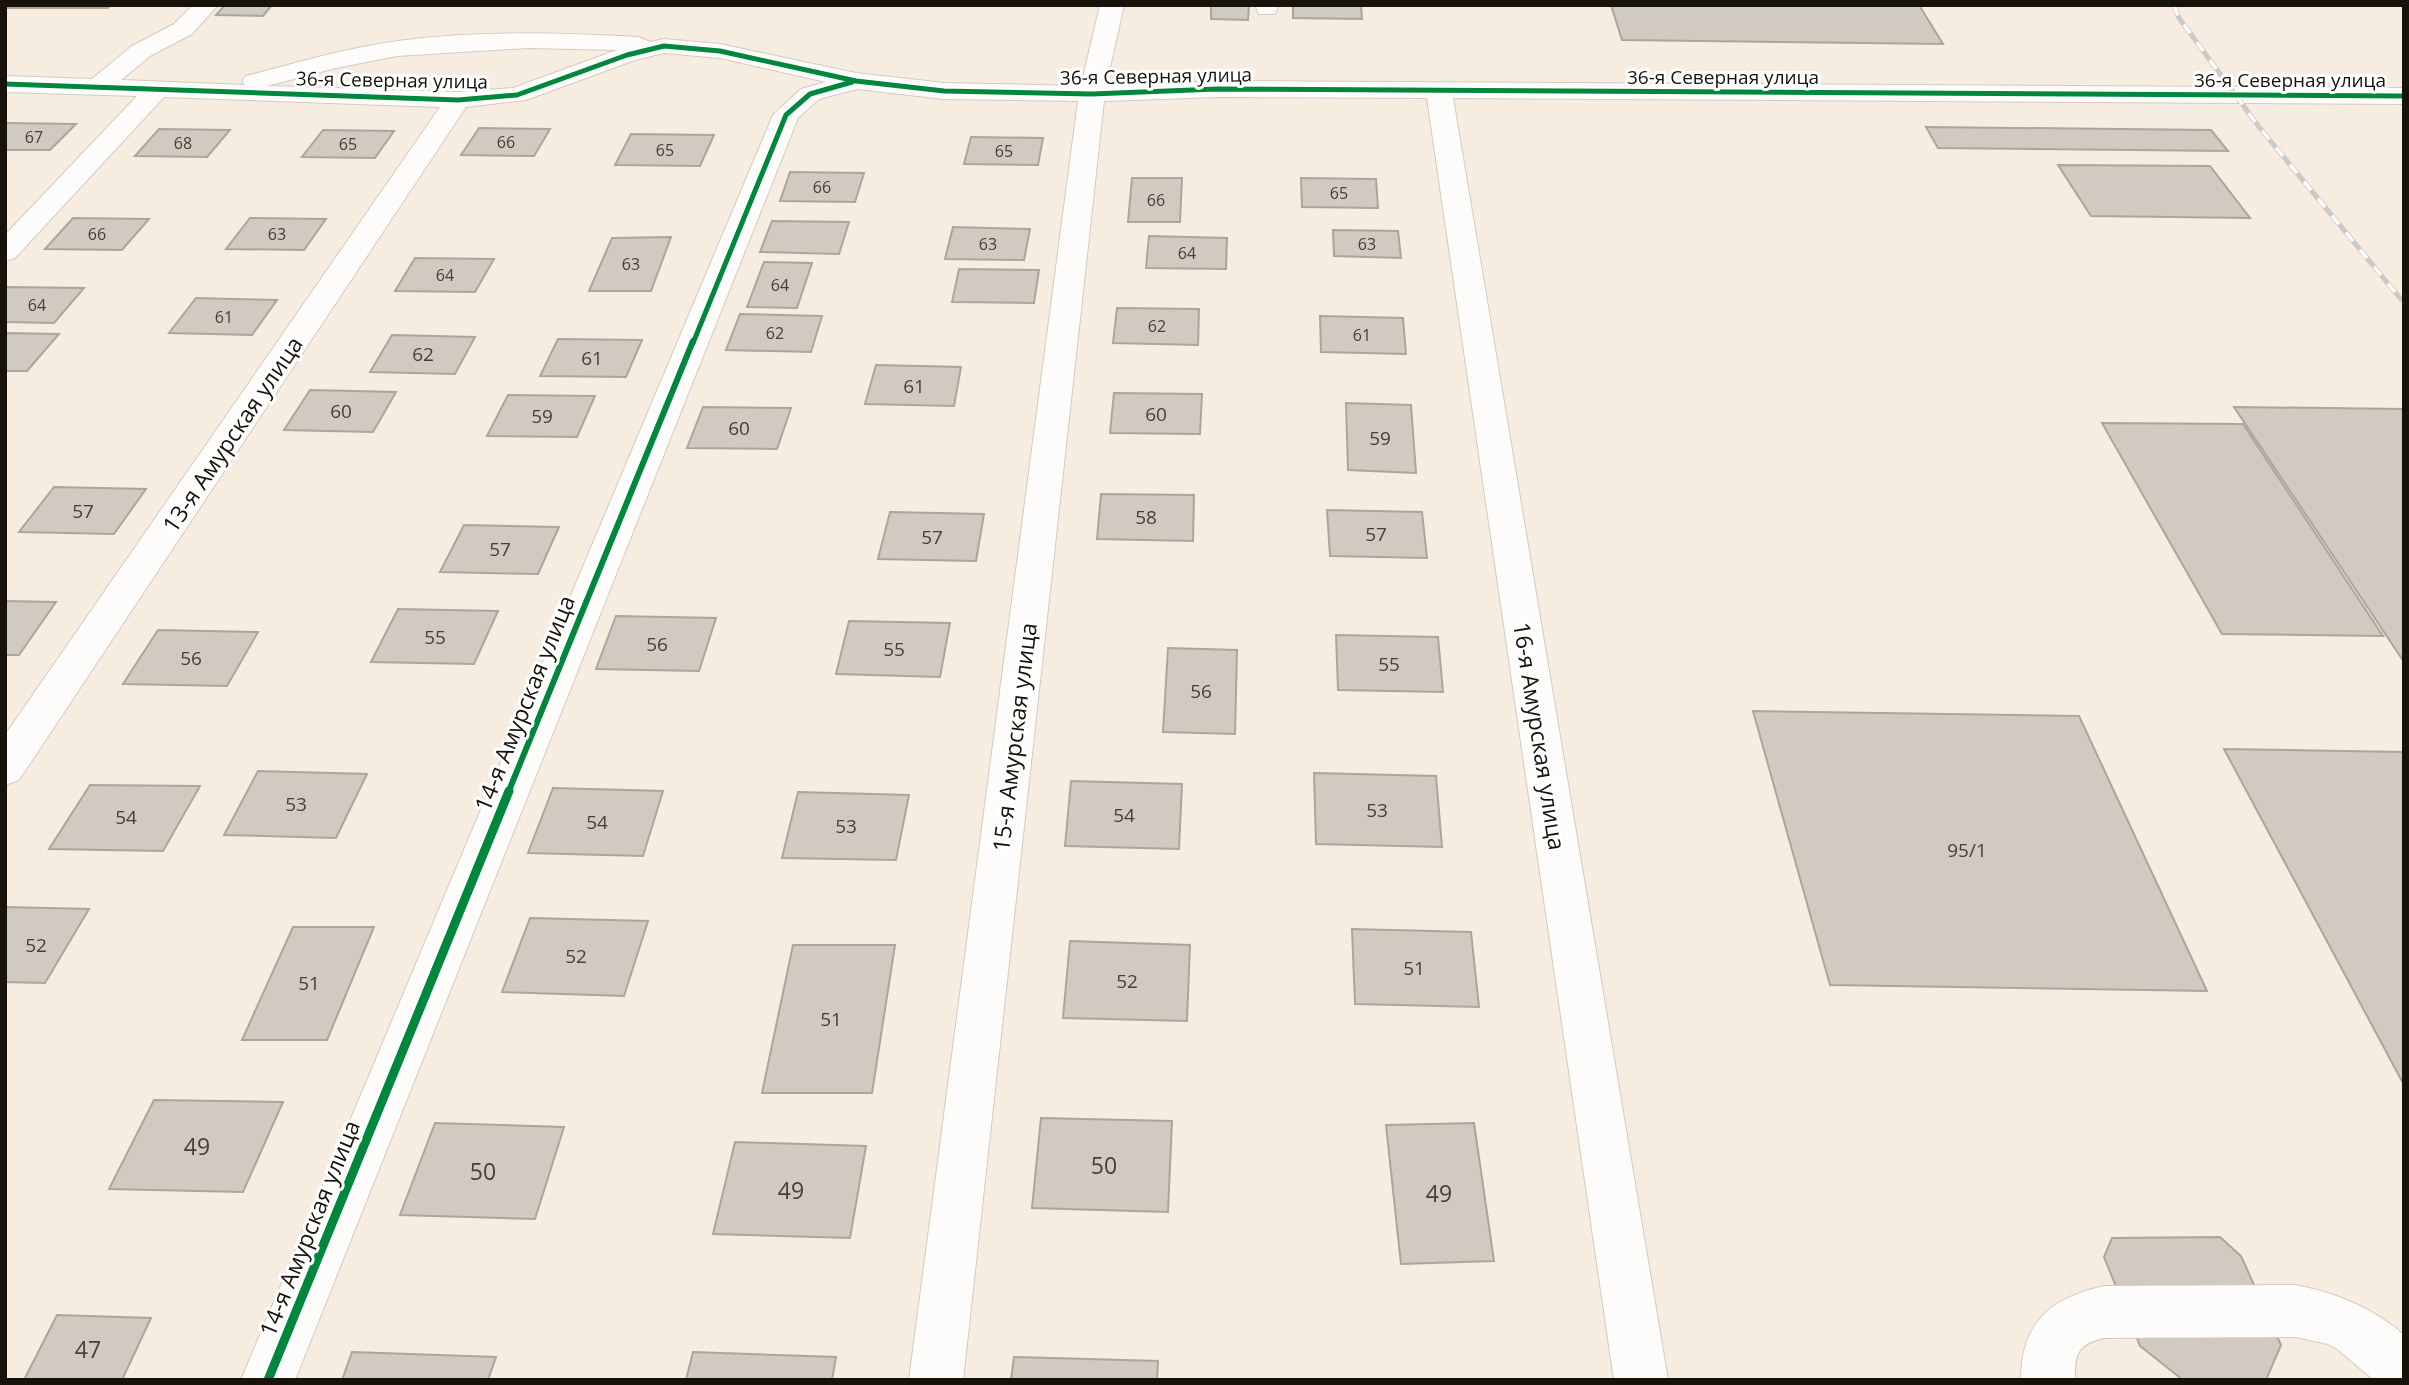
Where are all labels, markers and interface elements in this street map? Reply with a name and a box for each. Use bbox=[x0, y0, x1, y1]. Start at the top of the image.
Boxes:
street label: 36-я Северная улица bbox=[1060, 61, 1252, 91]
street label: 36-я Северная улица bbox=[1627, 64, 1819, 90]
street label: 36-я Северная улица bbox=[296, 65, 488, 95]
street label: 36-я Северная улица bbox=[2194, 67, 2386, 93]
house number: 67 bbox=[25, 126, 43, 148]
house number: 66 bbox=[497, 131, 515, 153]
house number: 68 bbox=[174, 132, 192, 154]
house number: 65 bbox=[339, 133, 357, 155]
house number: 65 bbox=[656, 139, 674, 161]
house number: 65 bbox=[995, 140, 1013, 162]
house number: 66 bbox=[813, 176, 831, 198]
house number: 65 bbox=[1330, 182, 1348, 204]
house number: 66 bbox=[1147, 189, 1165, 211]
house number: 66 bbox=[88, 223, 106, 245]
house number: 63 bbox=[268, 223, 286, 245]
house number: 63 bbox=[979, 233, 997, 255]
house number: 63 bbox=[1358, 233, 1376, 255]
house number: 64 bbox=[1178, 242, 1196, 264]
house number: 63 bbox=[622, 253, 640, 275]
house number: 64 bbox=[436, 264, 454, 286]
house number: 64 bbox=[771, 274, 789, 296]
house number: 64 bbox=[28, 294, 46, 316]
house number: 61 bbox=[215, 306, 233, 328]
house number: 62 bbox=[1148, 315, 1166, 337]
house number: 62 bbox=[766, 322, 784, 344]
house number: 61 bbox=[1353, 324, 1371, 346]
street label: 13-я Амурская улица bbox=[154, 330, 310, 538]
house number: 62 bbox=[412, 341, 434, 367]
house number: 61 bbox=[581, 345, 603, 371]
house number: 61 bbox=[903, 373, 925, 399]
house number: 60 bbox=[330, 398, 352, 424]
house number: 60 bbox=[1145, 401, 1167, 427]
house number: 59 bbox=[531, 403, 553, 429]
house number: 60 bbox=[728, 415, 750, 441]
house number: 59 bbox=[1369, 425, 1391, 451]
house number: 57 bbox=[72, 498, 94, 524]
house number: 58 bbox=[1135, 504, 1157, 530]
house number: 57 bbox=[1365, 521, 1387, 547]
house number: 57 bbox=[921, 524, 943, 550]
house number: 57 bbox=[489, 536, 511, 562]
street label: 14-я Амурская улица bbox=[466, 590, 582, 816]
street label: 16-я Амурская улица bbox=[1506, 620, 1574, 852]
street label: 15-я Амурская улица bbox=[984, 621, 1044, 853]
house number: 55 bbox=[424, 624, 446, 650]
house number: 56 bbox=[646, 631, 668, 657]
house number: 55 bbox=[883, 636, 905, 662]
house number: 56 bbox=[180, 645, 202, 671]
house number: 55 bbox=[1378, 651, 1400, 677]
house number: 56 bbox=[1190, 678, 1212, 704]
house number: 53 bbox=[285, 791, 307, 817]
house number: 53 bbox=[1366, 797, 1388, 823]
house number: 54 bbox=[1113, 802, 1135, 828]
house number: 54 bbox=[115, 804, 137, 830]
house number: 54 bbox=[586, 809, 608, 835]
house number: 53 bbox=[835, 813, 857, 839]
house number: 95/1 bbox=[1947, 837, 1987, 863]
house number: 52 bbox=[25, 932, 47, 958]
house number: 52 bbox=[565, 943, 587, 969]
house number: 51 bbox=[1403, 955, 1425, 981]
house number: 52 bbox=[1116, 968, 1138, 994]
house number: 51 bbox=[298, 970, 320, 996]
house number: 51 bbox=[820, 1006, 842, 1032]
street label: 14-я Амурская улица bbox=[251, 1115, 367, 1341]
house number: 49 bbox=[184, 1130, 210, 1162]
house number: 50 bbox=[1091, 1149, 1117, 1181]
house number: 50 bbox=[470, 1155, 496, 1187]
house number: 49 bbox=[778, 1174, 804, 1206]
house number: 49 bbox=[1426, 1177, 1452, 1209]
house number: 47 bbox=[75, 1333, 101, 1365]

